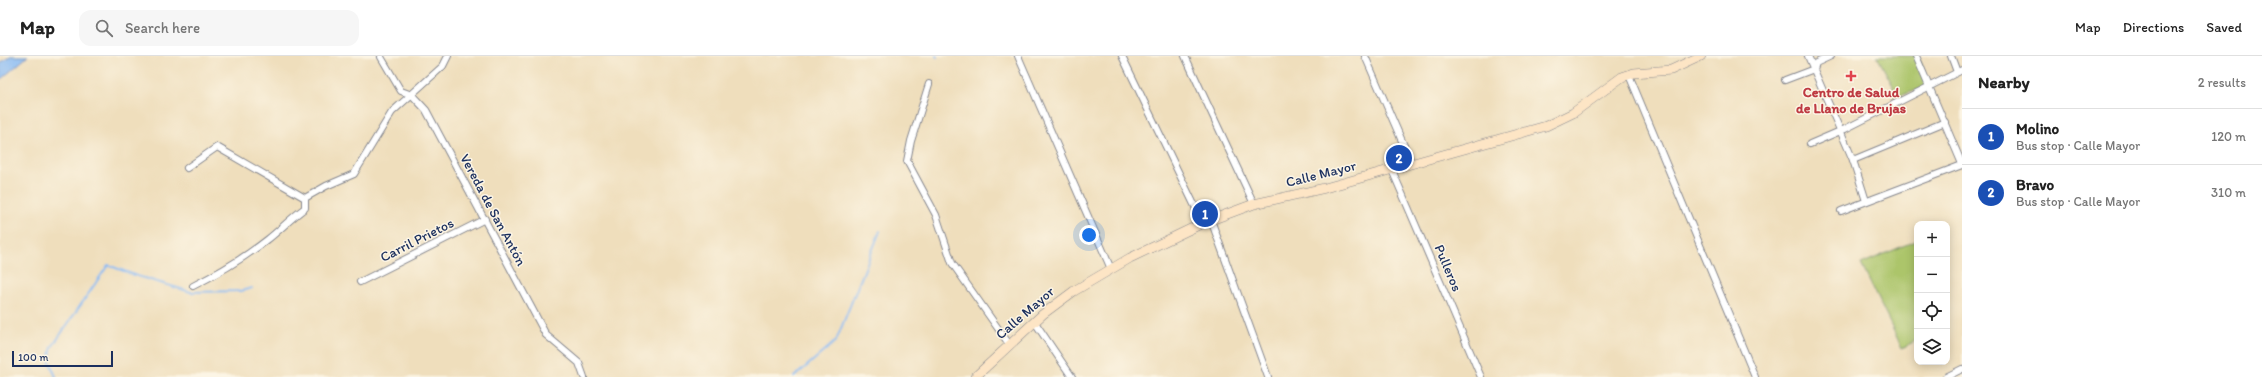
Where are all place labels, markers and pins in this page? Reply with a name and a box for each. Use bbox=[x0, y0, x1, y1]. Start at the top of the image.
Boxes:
marker: Centro de Salud de Llano de Brujas bbox=[1845, 70, 1857, 82]
place label: Centro de Salud de Llano de Brujas bbox=[1796, 84, 1906, 117]
pin: 2 bbox=[1386, 143, 1412, 173]
pin: 1 bbox=[1192, 199, 1218, 229]

